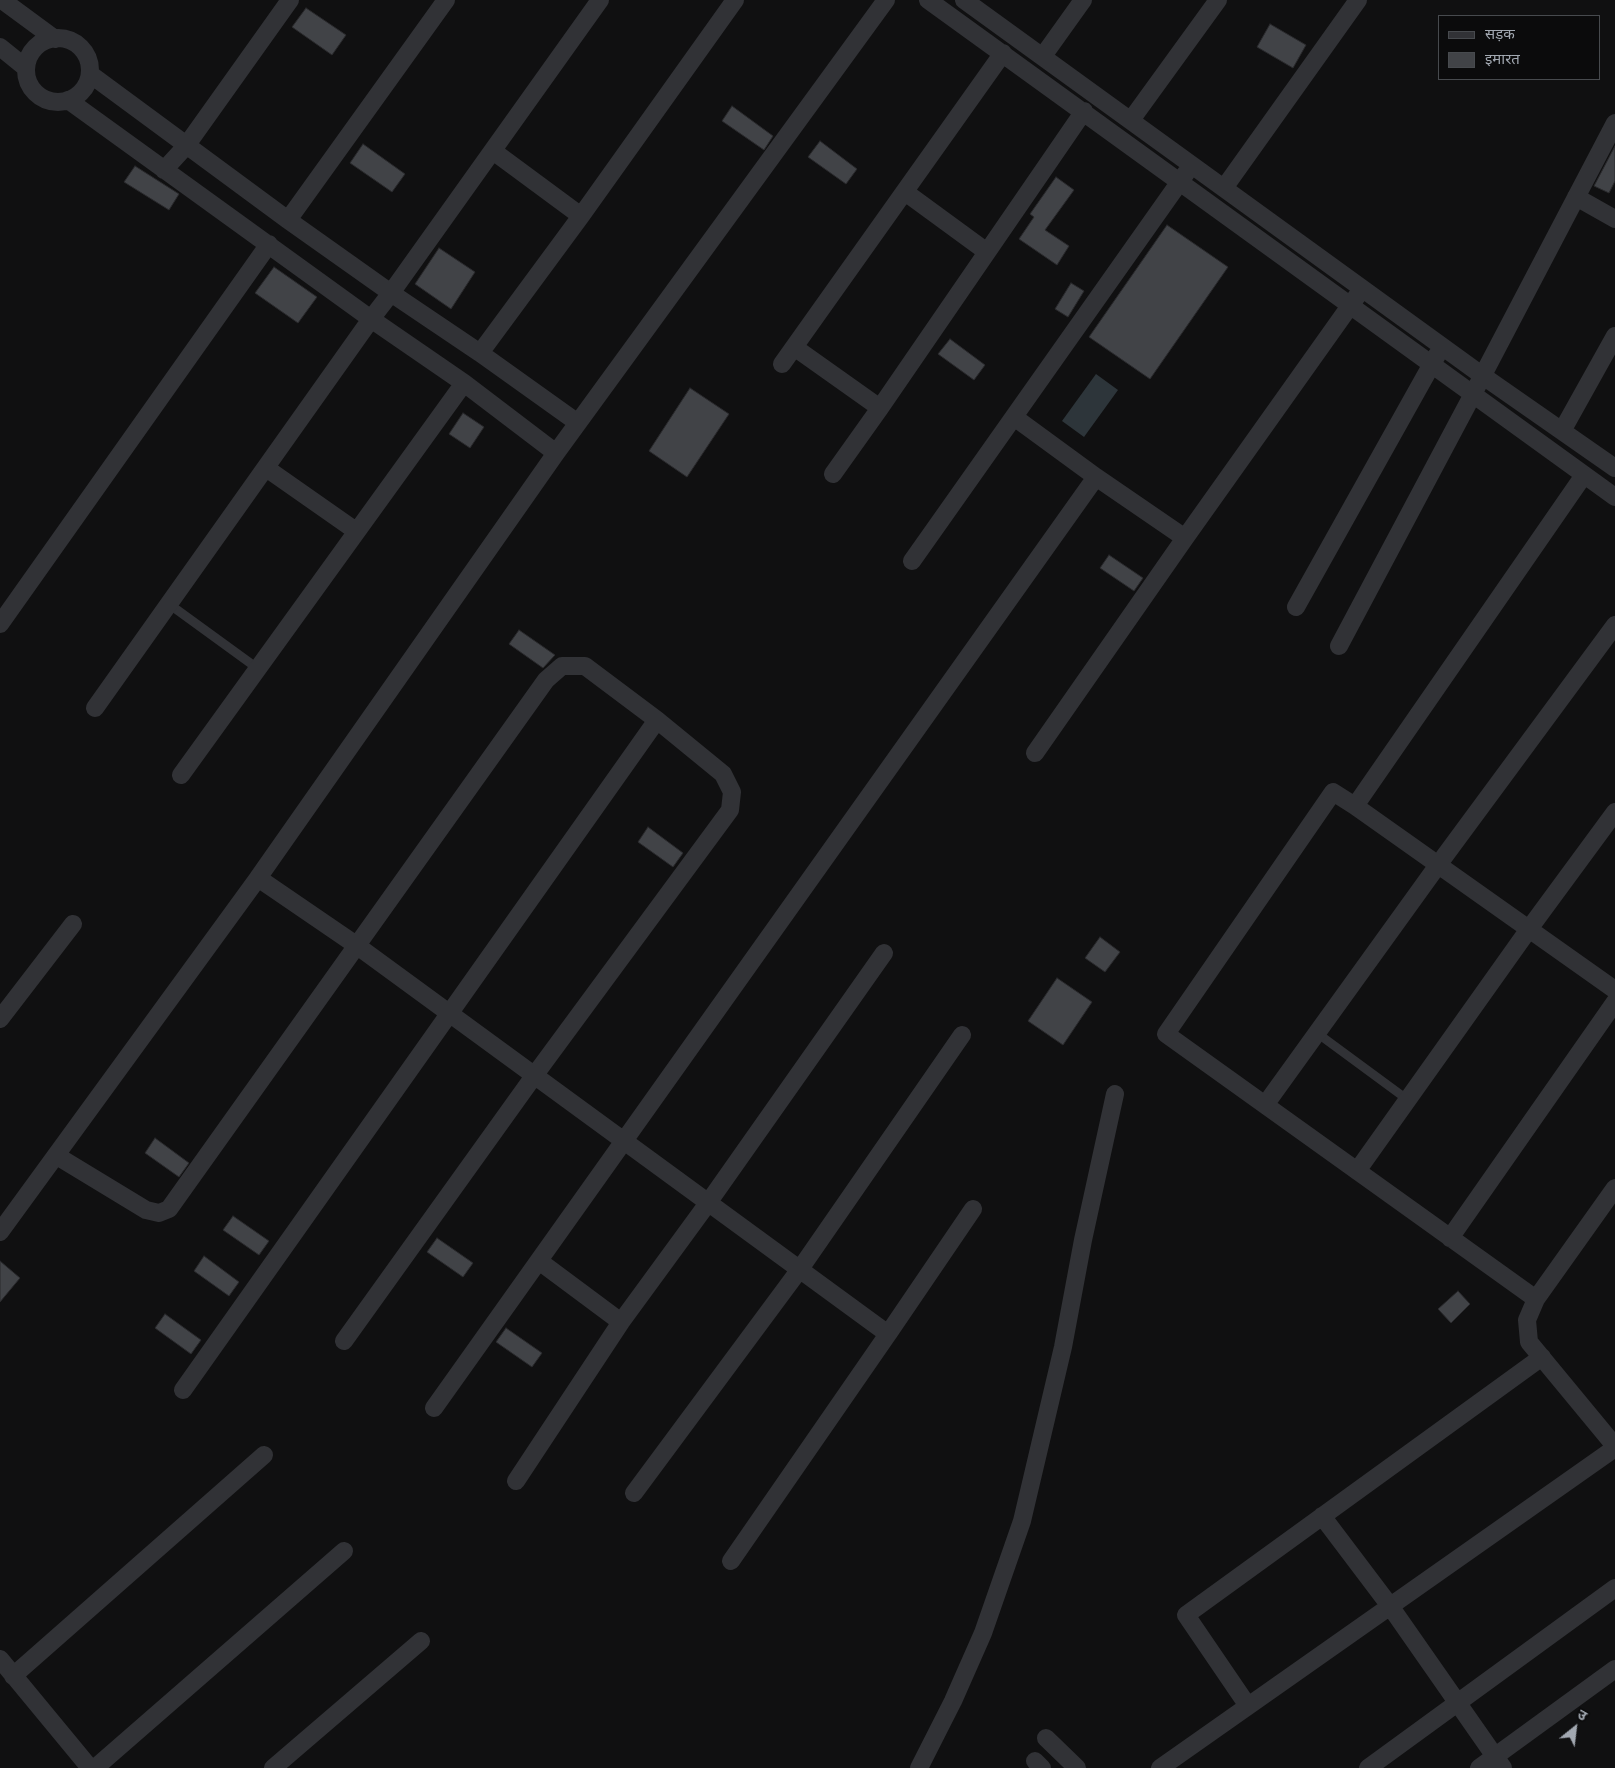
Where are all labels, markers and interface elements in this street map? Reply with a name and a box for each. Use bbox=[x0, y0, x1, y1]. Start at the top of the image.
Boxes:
legend bbox=[1438, 15, 1600, 80]
text: सड़क bbox=[1485, 25, 1515, 43]
text: इमारत bbox=[1485, 50, 1520, 68]
north arrow bbox=[1550, 1703, 1600, 1753]
text: उ bbox=[1575, 1706, 1590, 1724]

